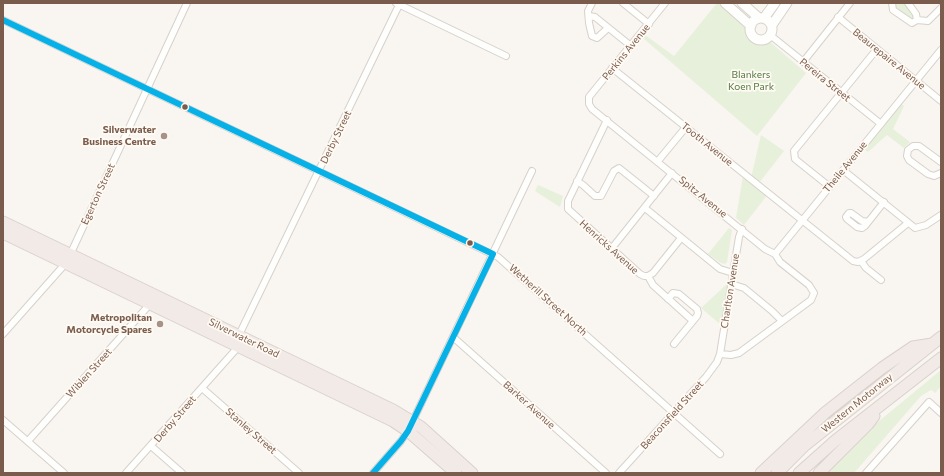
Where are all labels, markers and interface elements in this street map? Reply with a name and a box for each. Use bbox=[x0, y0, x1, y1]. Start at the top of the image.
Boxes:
street label: Perkins Avenue bbox=[600, 21, 652, 83]
street label: Beaurepaire Avenue bbox=[850, 26, 928, 92]
street label: Pereira Street bbox=[797, 56, 853, 104]
park label: Blankers Koen Park bbox=[728, 69, 774, 92]
unlabelled marker bbox=[180, 102, 190, 112]
street label: Derby Street bbox=[318, 108, 354, 166]
street label: Tooth Avenue bbox=[679, 120, 735, 168]
place label: Silverwater Business Centre bbox=[83, 124, 156, 148]
marker: Silverwater Business Centre bbox=[159, 131, 169, 141]
street label: Theile Avenue bbox=[820, 139, 870, 195]
street label: Egerton Street bbox=[79, 161, 117, 227]
street label: Spitz Avenue bbox=[676, 174, 730, 220]
street label: Henricks Avenue bbox=[577, 217, 641, 277]
unlabelled marker bbox=[465, 238, 475, 248]
street label: Charlton Avenue bbox=[718, 253, 742, 329]
street label: Wetherill Street North bbox=[506, 262, 590, 338]
place label: Metropolitan Motorcycle Spares bbox=[66, 312, 152, 336]
street label: Silverwater Road bbox=[207, 316, 281, 360]
marker: Metropolitan Motorcycle Spares bbox=[155, 319, 165, 329]
street label: Wiblen Street bbox=[64, 346, 114, 400]
street label: Western Motorway bbox=[819, 371, 895, 435]
street label: Beaconsfield Street bbox=[638, 378, 706, 452]
street label: Barker Avenue bbox=[501, 379, 557, 431]
street label: Derby Street bbox=[152, 393, 198, 445]
street label: Stanley Street bbox=[223, 406, 279, 456]

